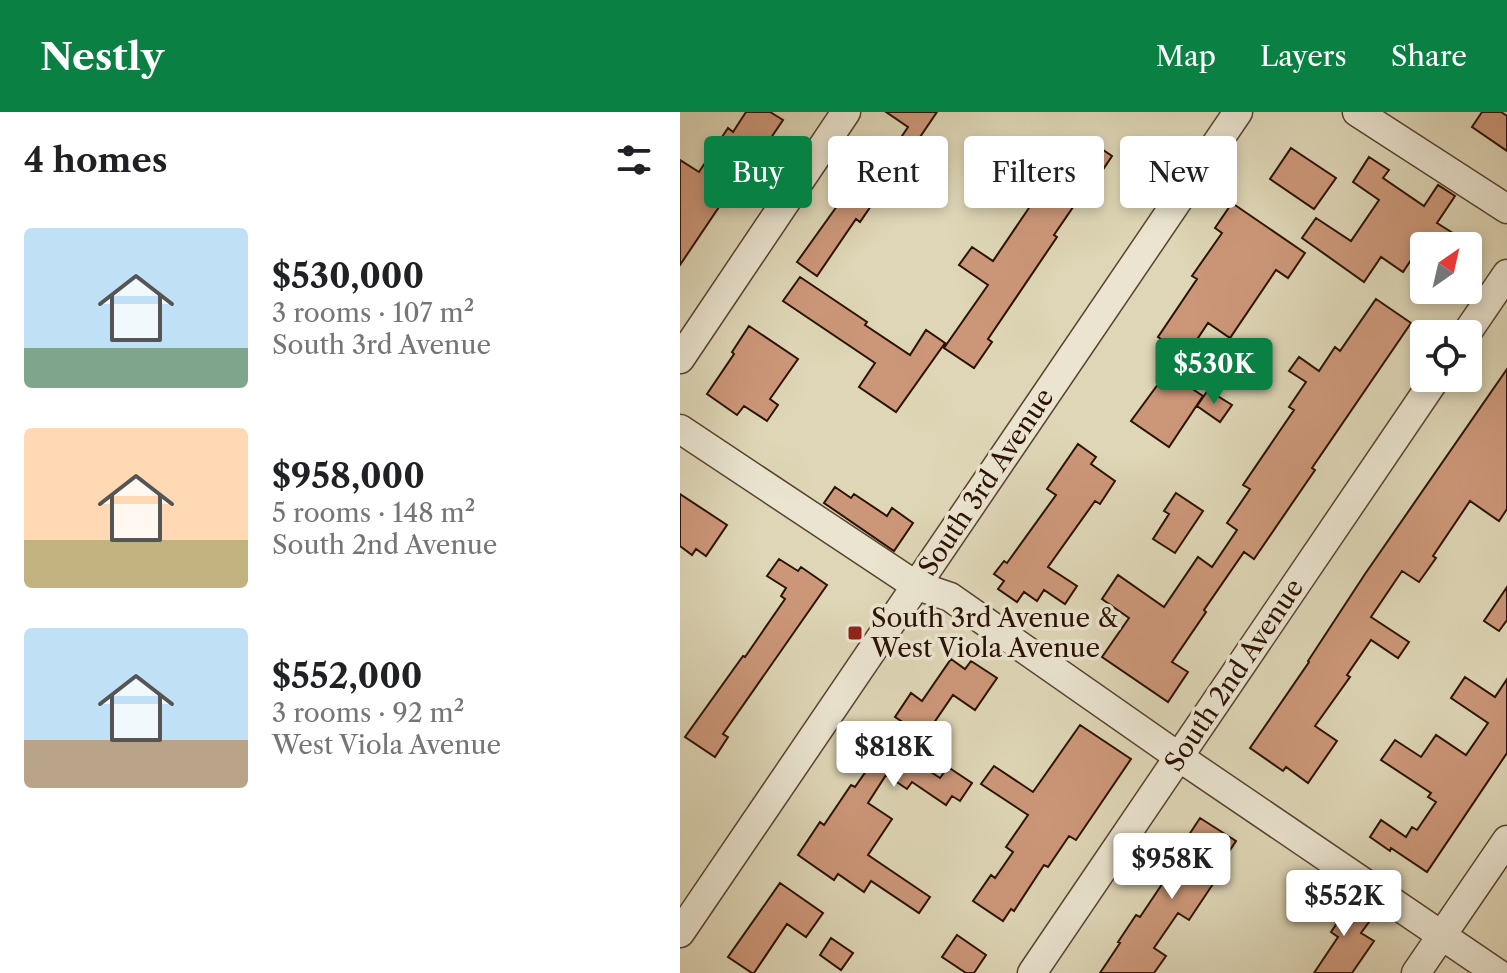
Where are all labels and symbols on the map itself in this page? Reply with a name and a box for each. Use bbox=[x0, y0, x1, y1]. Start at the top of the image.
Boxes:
north arrow bbox=[1410, 232, 1482, 304]
pin: $530K bbox=[1158, 338, 1270, 406]
street label: South 3rd Avenue bbox=[912, 382, 1060, 582]
street label: South 2nd Avenue bbox=[1158, 573, 1310, 777]
place label: South 3rd Avenue & West Viola Avenue bbox=[870, 602, 1118, 664]
marker: South 3rd Avenue & West Viola Avenue bbox=[846, 624, 864, 642]
pin: $818K bbox=[838, 721, 950, 789]
pin: $958K bbox=[1116, 833, 1228, 901]
pin: $552K bbox=[1288, 870, 1400, 938]

